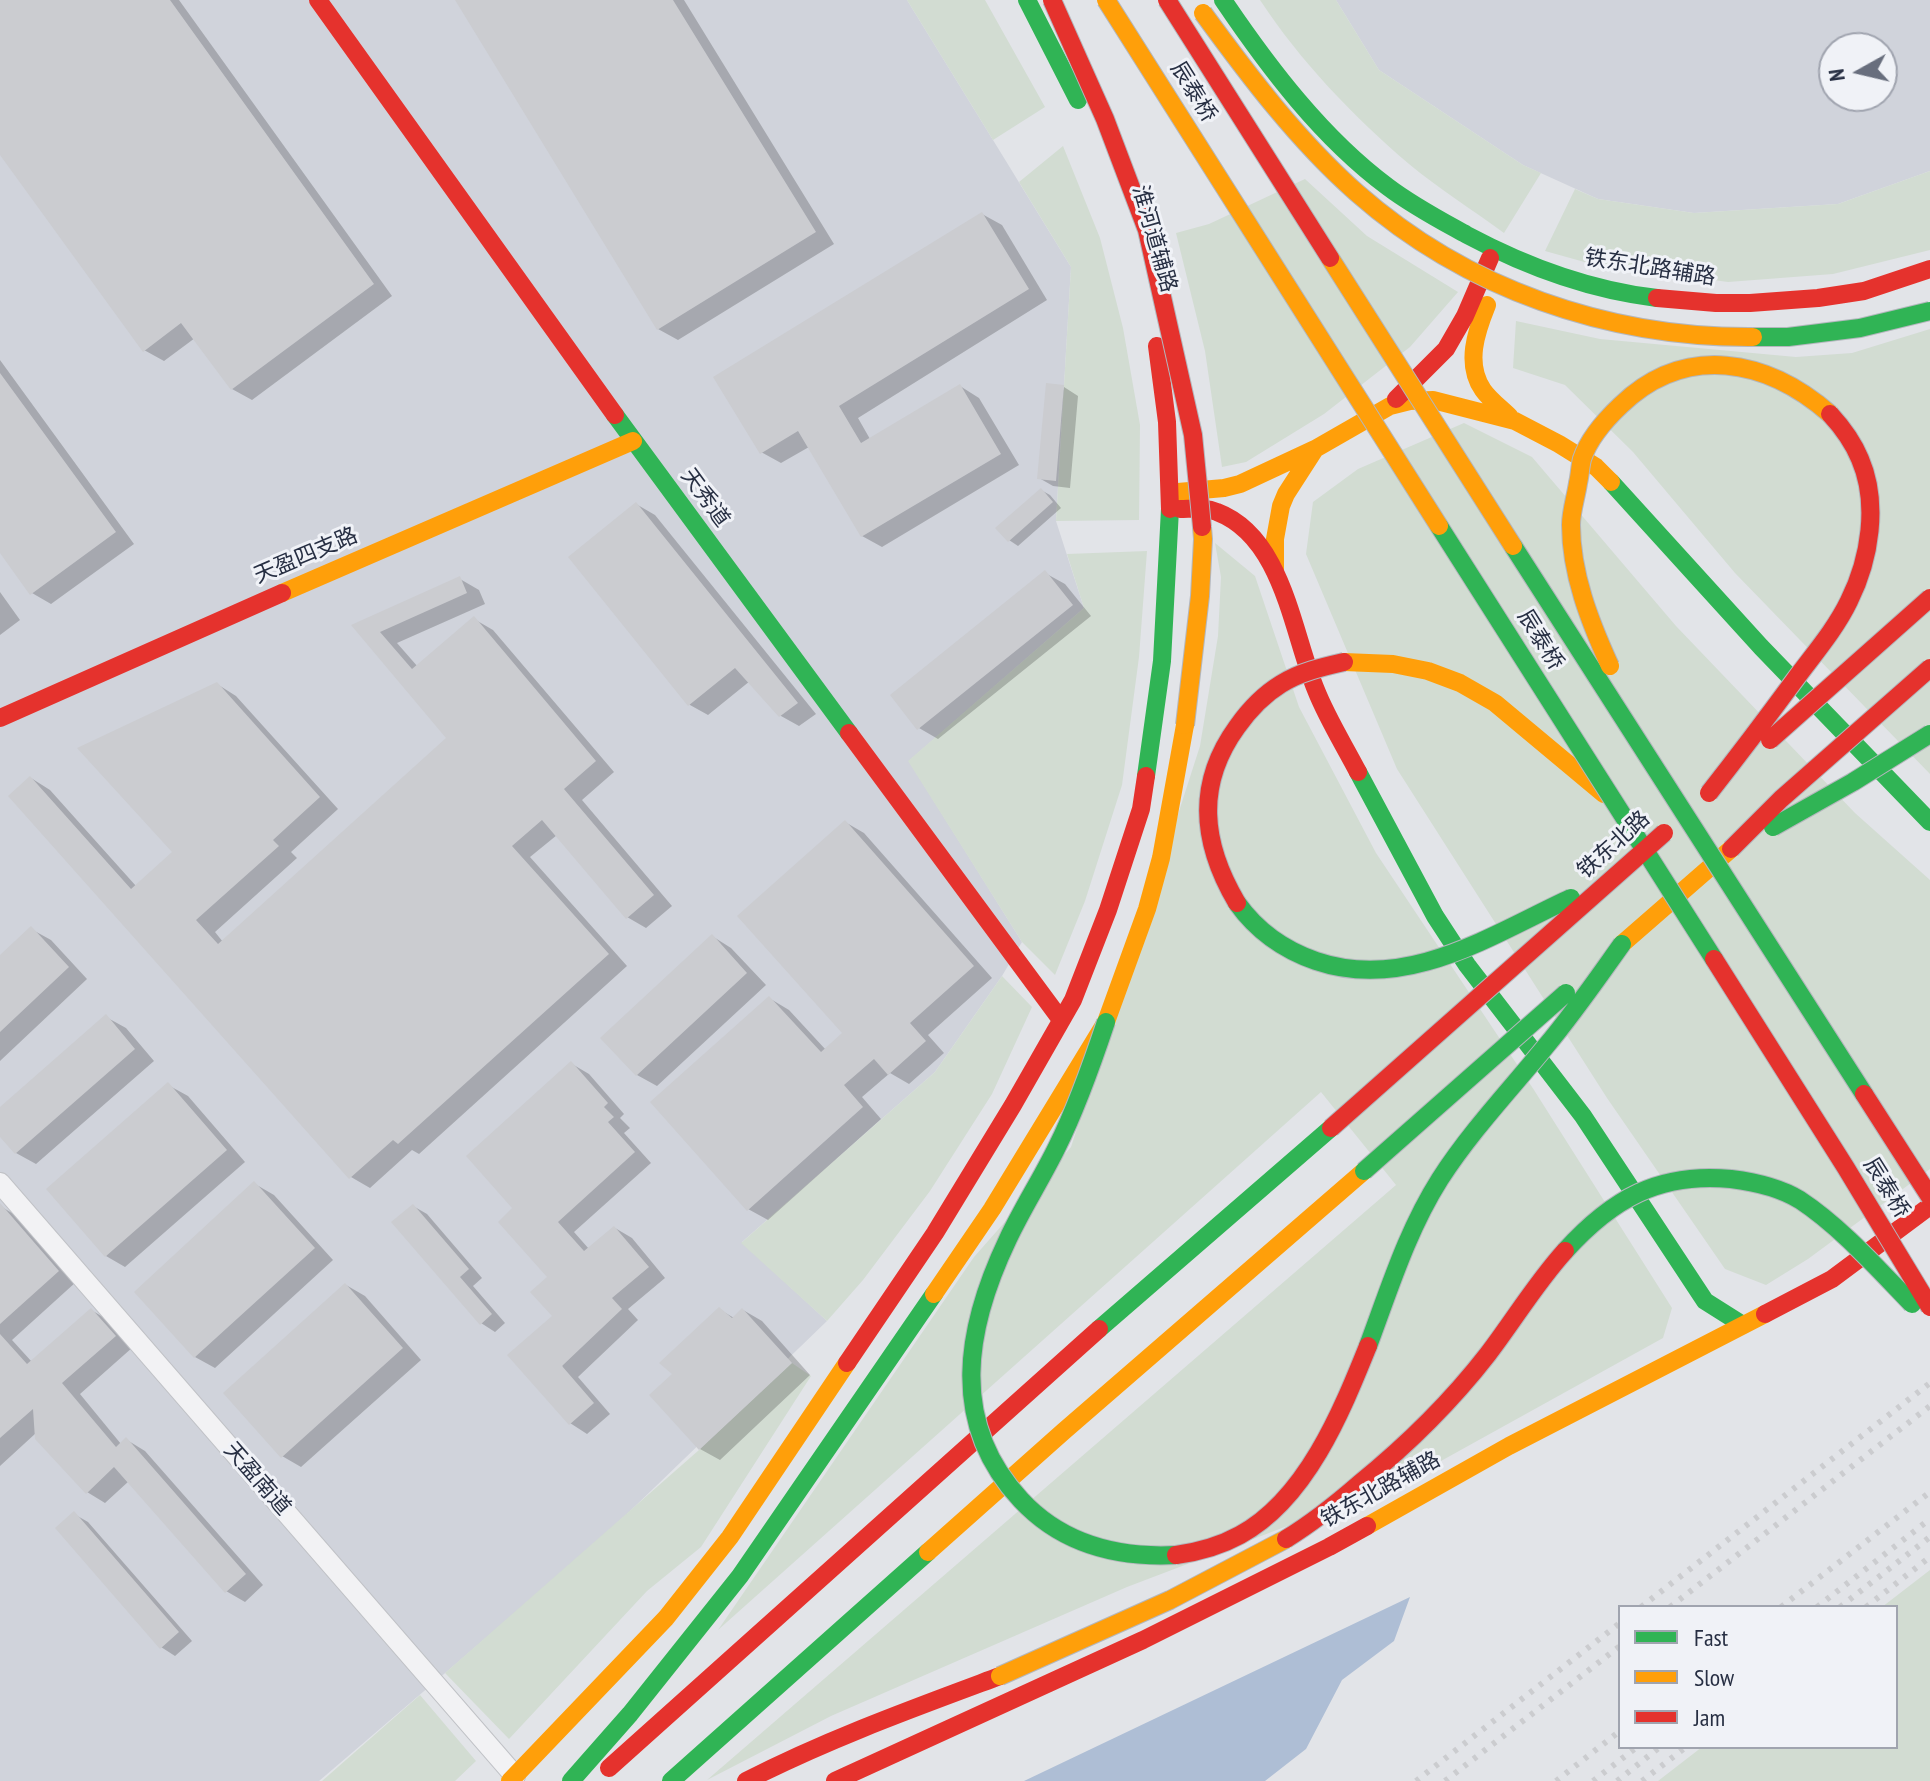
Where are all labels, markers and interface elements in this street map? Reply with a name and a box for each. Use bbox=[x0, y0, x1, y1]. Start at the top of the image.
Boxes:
north arrow bbox=[1818, 32, 1898, 112]
street label: 辰泰桥 bbox=[1164, 57, 1222, 127]
text: N bbox=[1822, 67, 1851, 83]
street label: 淮河道辅路 bbox=[1126, 182, 1182, 296]
street label: 铁东北路辅路 bbox=[1583, 245, 1717, 291]
street label: 天秀道 bbox=[675, 464, 735, 532]
street label: 天盈四支路 bbox=[250, 522, 362, 590]
street label: 辰泰桥 bbox=[1511, 605, 1569, 675]
street label: 铁东北路 bbox=[1572, 806, 1656, 884]
street label: 辰泰桥 bbox=[1857, 1153, 1915, 1223]
street label: 天盈南道 bbox=[218, 1437, 296, 1521]
street label: 铁东北路辅路 bbox=[1317, 1446, 1445, 1534]
legend bbox=[1618, 1605, 1898, 1749]
text: Fast bbox=[1694, 1622, 1728, 1653]
text: Slow bbox=[1694, 1662, 1734, 1693]
text: Jam bbox=[1694, 1702, 1725, 1733]

